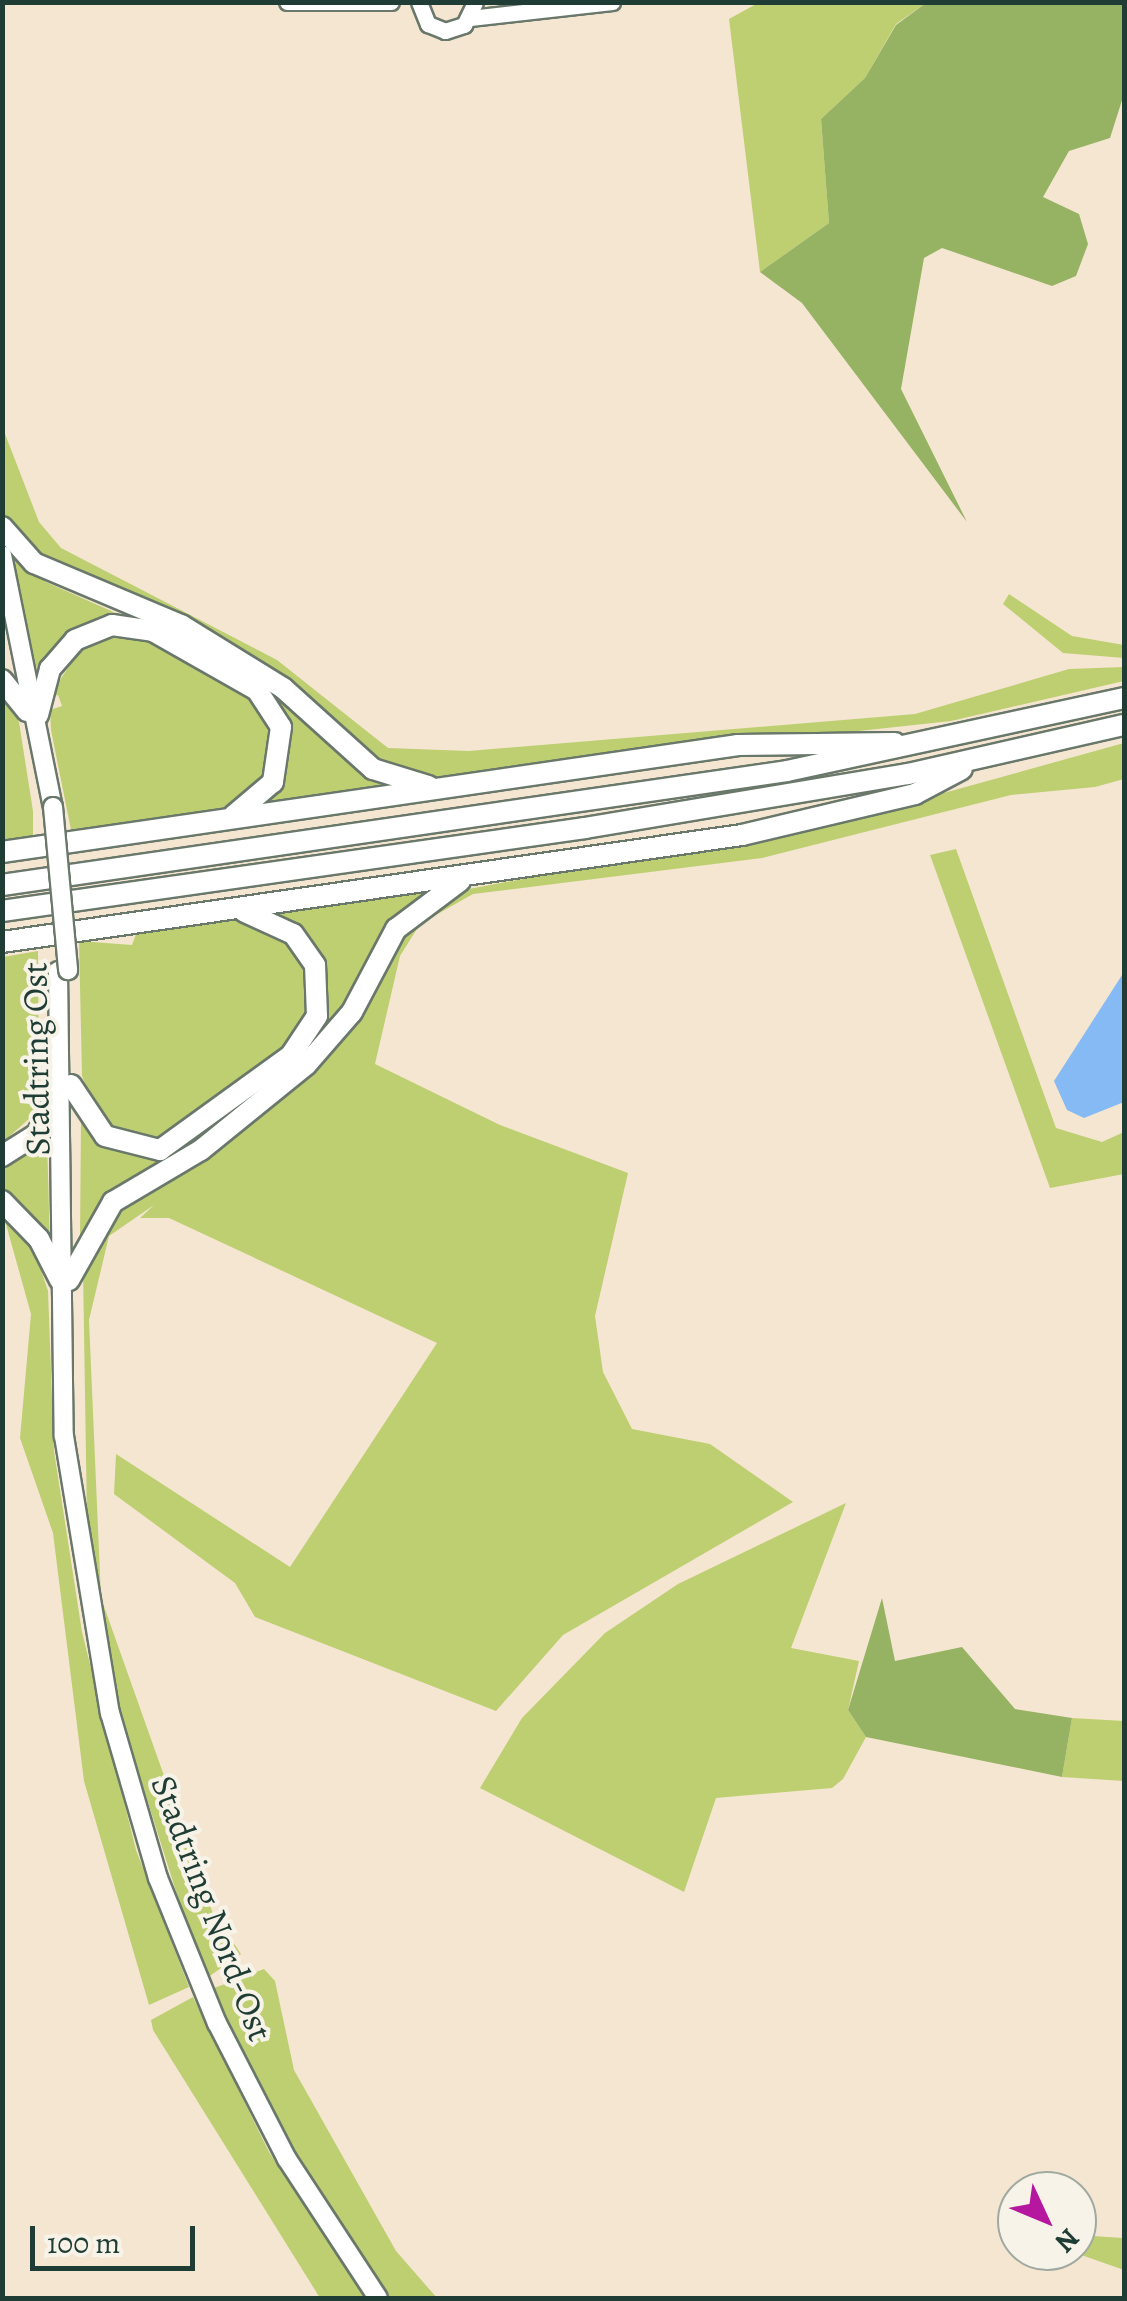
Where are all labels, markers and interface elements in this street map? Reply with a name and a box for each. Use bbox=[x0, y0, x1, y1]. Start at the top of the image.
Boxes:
street label: Stadtring Ost bbox=[13, 962, 59, 1156]
street label: Stadtring Nord-Ost bbox=[142, 1770, 282, 2046]
north arrow bbox=[997, 2171, 1097, 2271]
scale bar bbox=[35, 2206, 200, 2268]
text: N bbox=[1046, 2220, 1088, 2261]
text: 100 m bbox=[47, 2223, 120, 2263]

